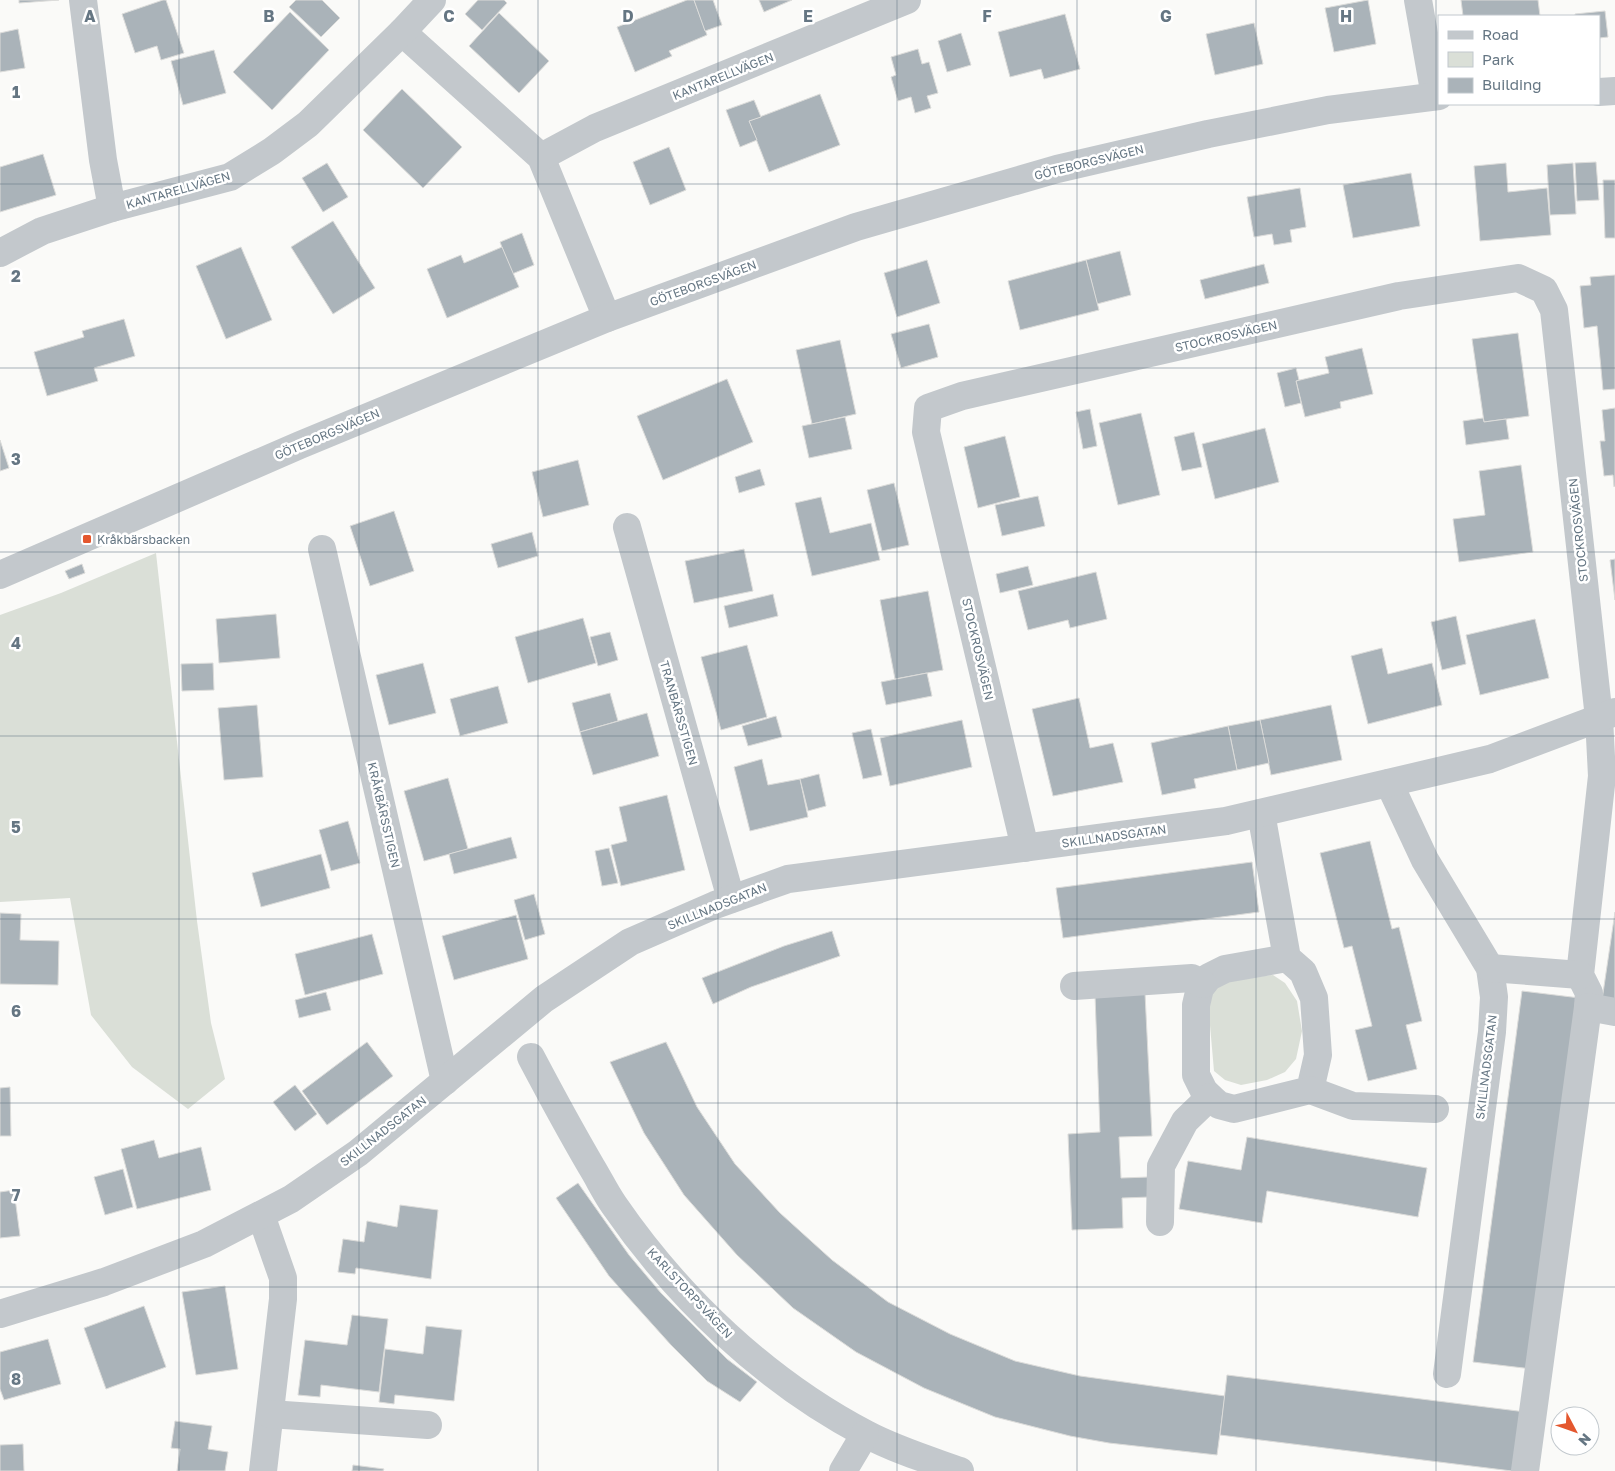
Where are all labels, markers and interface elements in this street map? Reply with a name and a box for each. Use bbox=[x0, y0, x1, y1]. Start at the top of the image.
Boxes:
text: A bbox=[84, 6, 96, 26]
text: B bbox=[263, 6, 275, 26]
text: C bbox=[443, 6, 455, 26]
text: D bbox=[622, 6, 634, 26]
text: E bbox=[803, 6, 813, 26]
text: F bbox=[982, 6, 992, 26]
text: G bbox=[1160, 6, 1172, 26]
text: H bbox=[1340, 6, 1352, 26]
legend bbox=[1438, 15, 1600, 105]
text: Road bbox=[1482, 25, 1519, 43]
street label: KANTARELLVÄGEN bbox=[670, 49, 776, 103]
text: Park bbox=[1482, 50, 1515, 68]
text: Building bbox=[1482, 75, 1542, 93]
text: 1 bbox=[12, 82, 20, 102]
street label: GÖTEBORGSVÄGEN bbox=[1033, 141, 1145, 183]
street label: KANTARELLVÄGEN bbox=[124, 168, 232, 212]
street label: GÖTEBORGSVÄGEN bbox=[648, 257, 758, 309]
text: 2 bbox=[11, 266, 21, 286]
street label: STOCKROSVÄGEN bbox=[1174, 317, 1278, 355]
street label: GÖTEBORGSVÄGEN bbox=[272, 405, 382, 463]
text: 3 bbox=[11, 449, 21, 469]
street label: STOCKROSVÄGEN bbox=[1565, 477, 1591, 583]
place label: Kråkbärsbacken bbox=[97, 532, 190, 547]
marker: Kråkbärsbacken bbox=[81, 533, 93, 545]
street label: STOCKROSVÄGEN bbox=[959, 597, 997, 701]
text: 4 bbox=[11, 633, 21, 653]
street label: TRANBÄRSSTIGEN bbox=[657, 659, 701, 767]
street label: KRÅKBÄRSSTIGEN bbox=[365, 761, 403, 869]
text: 5 bbox=[11, 817, 21, 837]
street label: SKILLNADSGATAN bbox=[1061, 821, 1167, 851]
street label: SKILLNADSGATAN bbox=[665, 879, 769, 933]
text: 6 bbox=[11, 1001, 21, 1021]
street label: SKILLNADSGATAN bbox=[1472, 1014, 1500, 1120]
street label: SKILLNADSGATAN bbox=[337, 1093, 429, 1169]
text: 7 bbox=[12, 1185, 21, 1205]
street label: KARLSTORPSVÄGEN bbox=[644, 1245, 736, 1341]
text: 8 bbox=[11, 1369, 21, 1389]
north arrow bbox=[1550, 1406, 1600, 1456]
text: N bbox=[1575, 1430, 1595, 1449]

